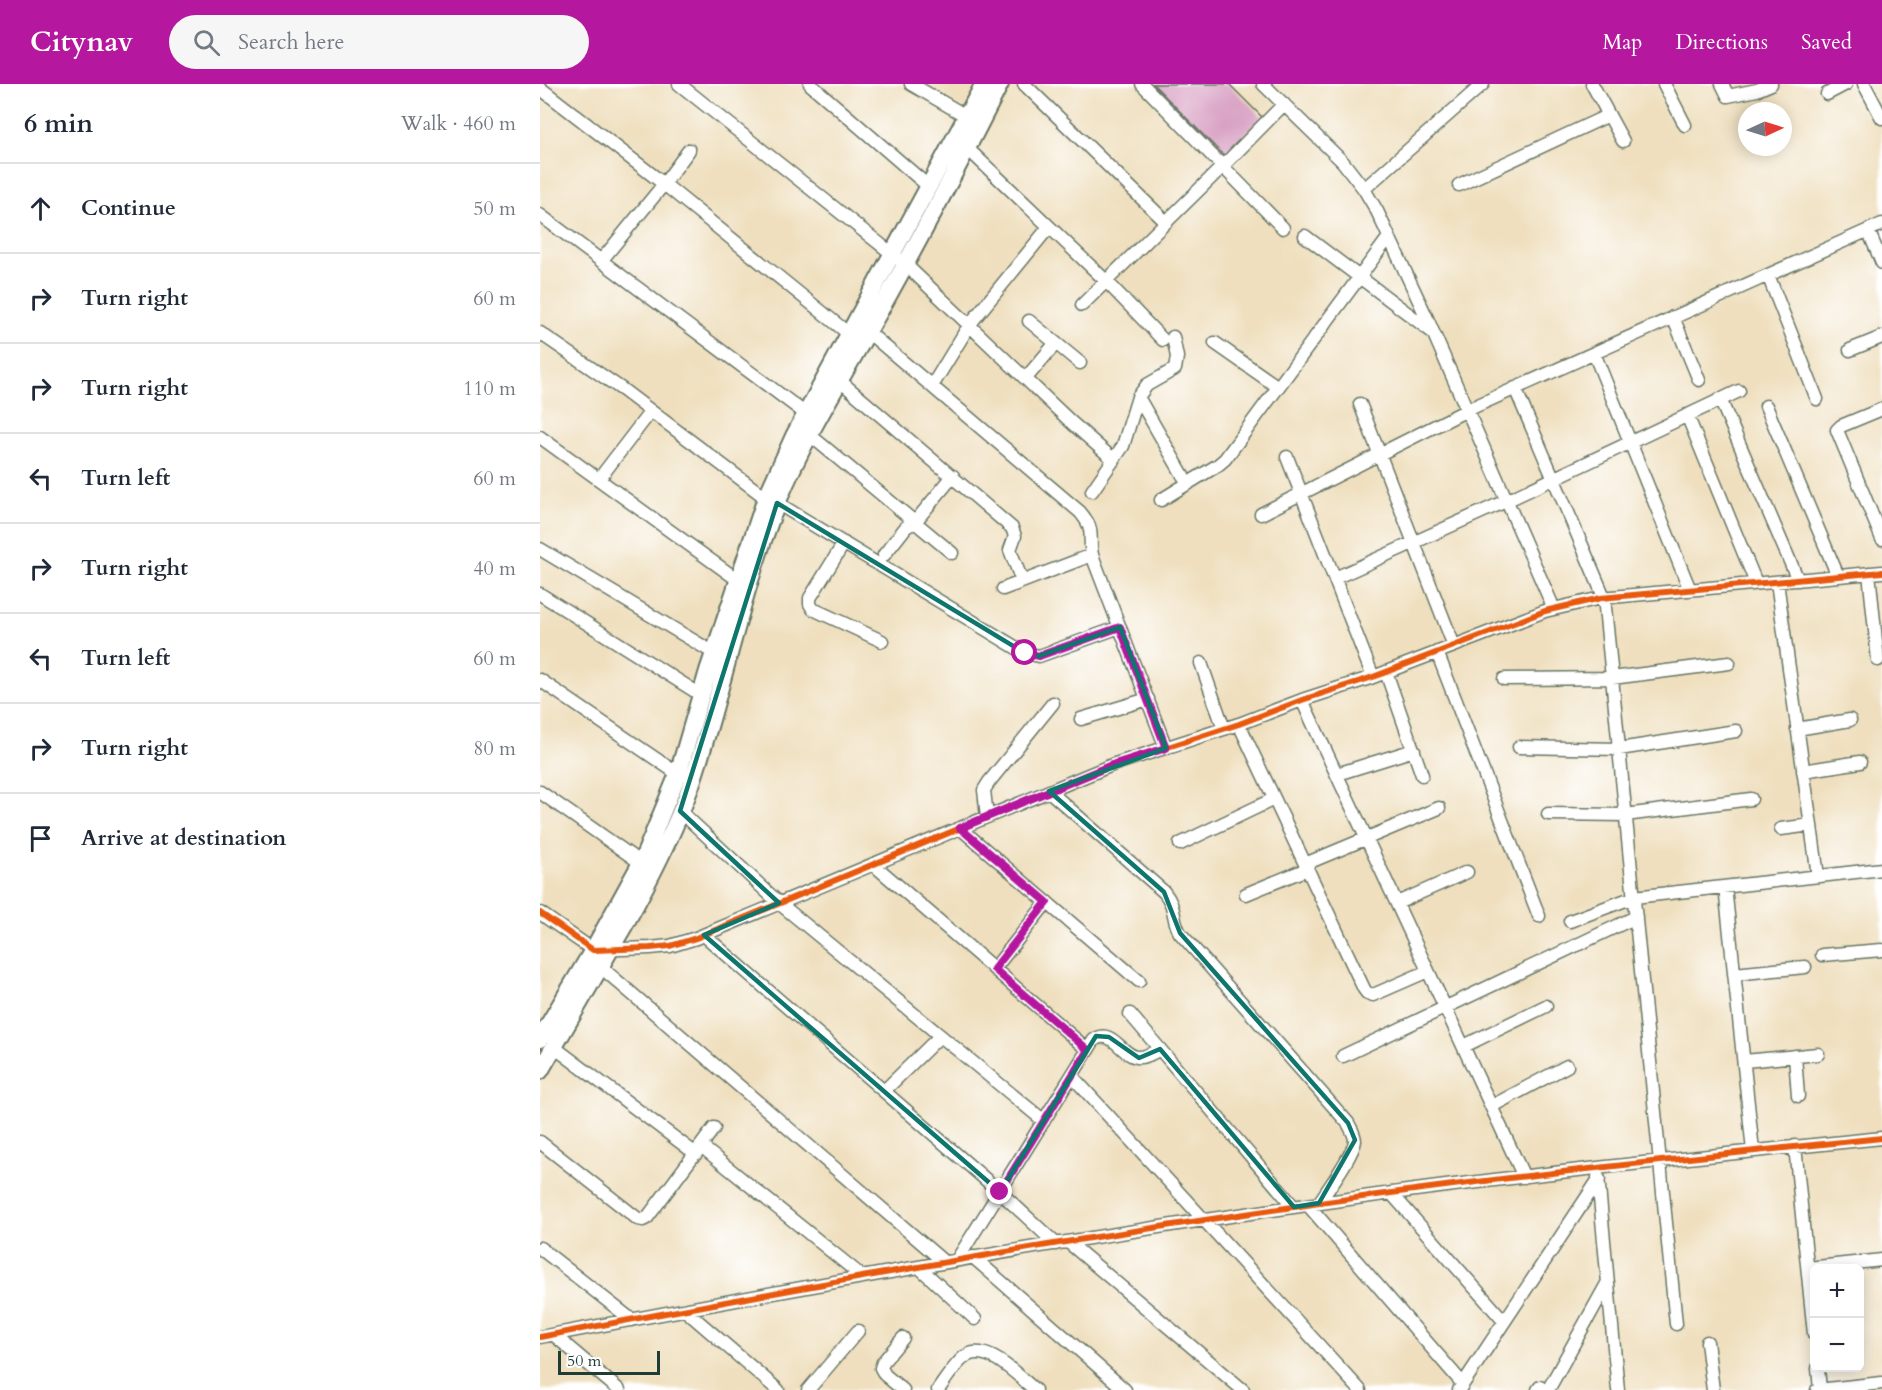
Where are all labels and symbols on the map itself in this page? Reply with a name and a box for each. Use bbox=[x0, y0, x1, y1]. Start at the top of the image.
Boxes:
north arrow bbox=[1738, 102, 1792, 156]
route start bbox=[1011, 639, 1037, 665]
route end bbox=[986, 1178, 1012, 1204]
scale bar bbox=[558, 1348, 660, 1376]

